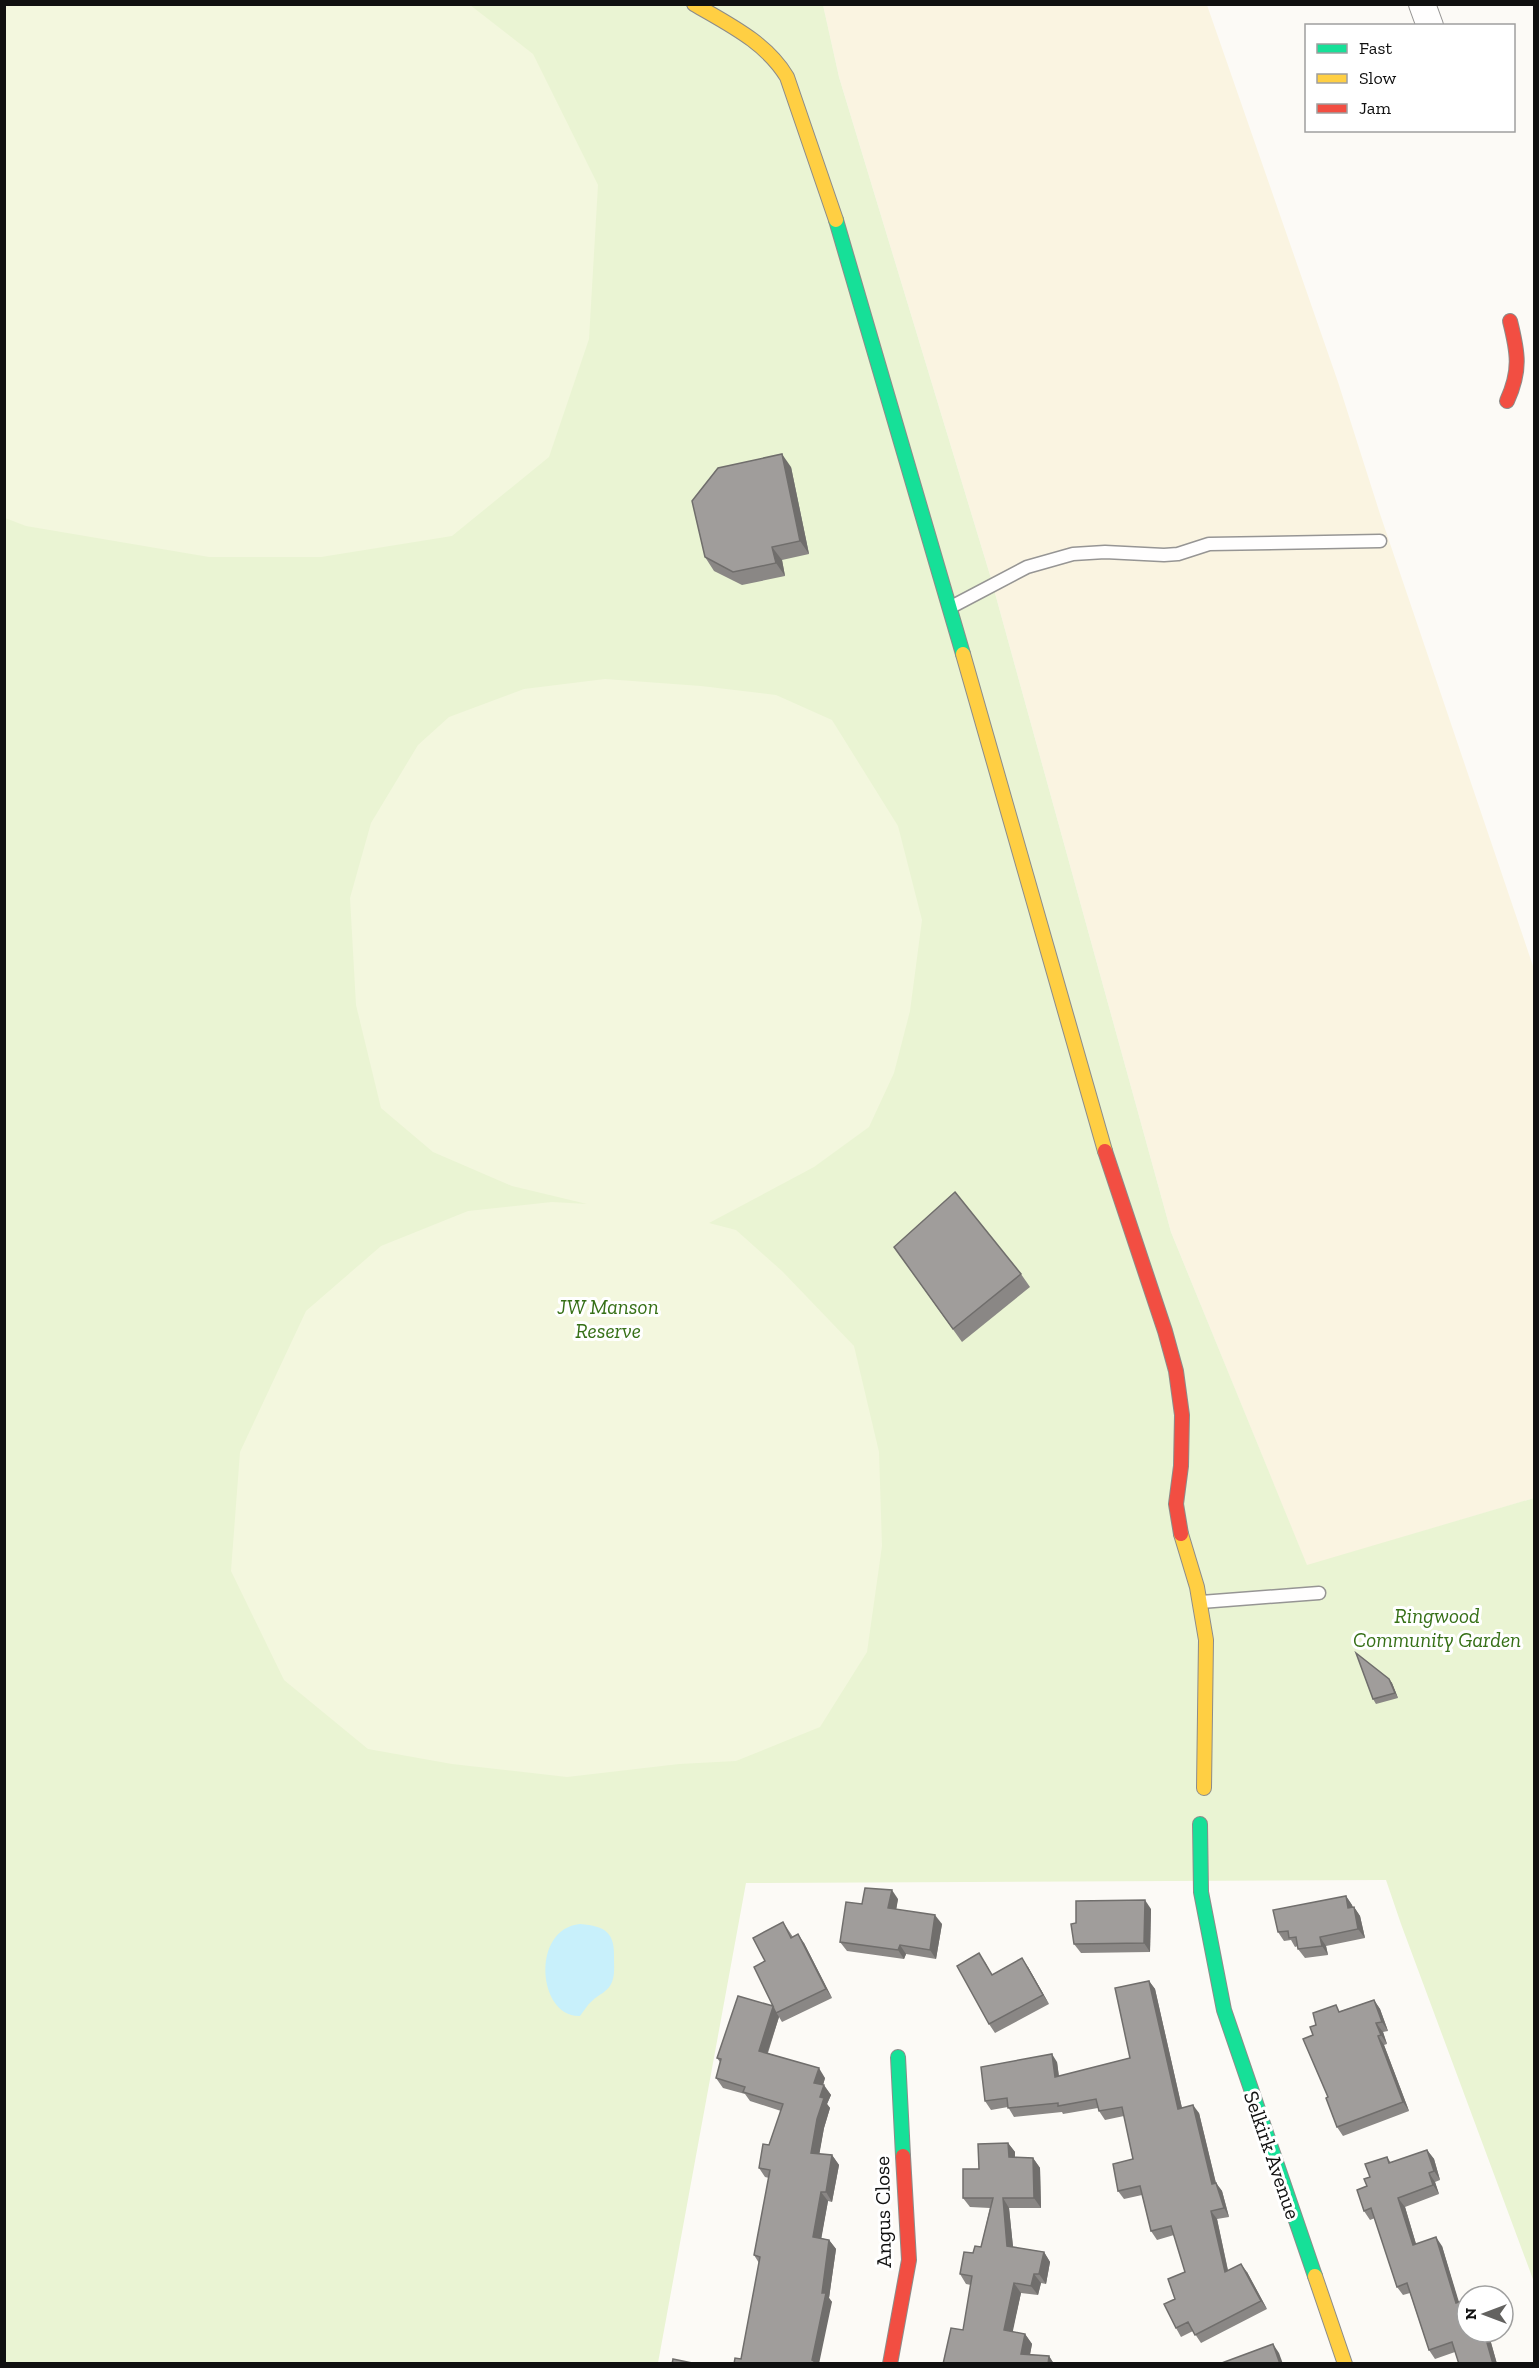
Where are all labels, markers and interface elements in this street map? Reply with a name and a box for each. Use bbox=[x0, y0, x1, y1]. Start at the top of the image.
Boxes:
legend bbox=[1305, 24, 1515, 132]
text: Fast bbox=[1359, 37, 1392, 59]
text: Slow bbox=[1359, 67, 1396, 89]
text: Jam bbox=[1359, 97, 1391, 119]
park label: JW Manson Reserve bbox=[556, 1294, 659, 1343]
park label: Ringwood Community Garden bbox=[1353, 1603, 1521, 1652]
street label: Selkirk Avenue bbox=[1239, 2088, 1306, 2222]
street label: Angus Close bbox=[869, 2156, 896, 2268]
north arrow bbox=[1455, 2284, 1515, 2344]
text: N bbox=[1461, 2308, 1480, 2320]

